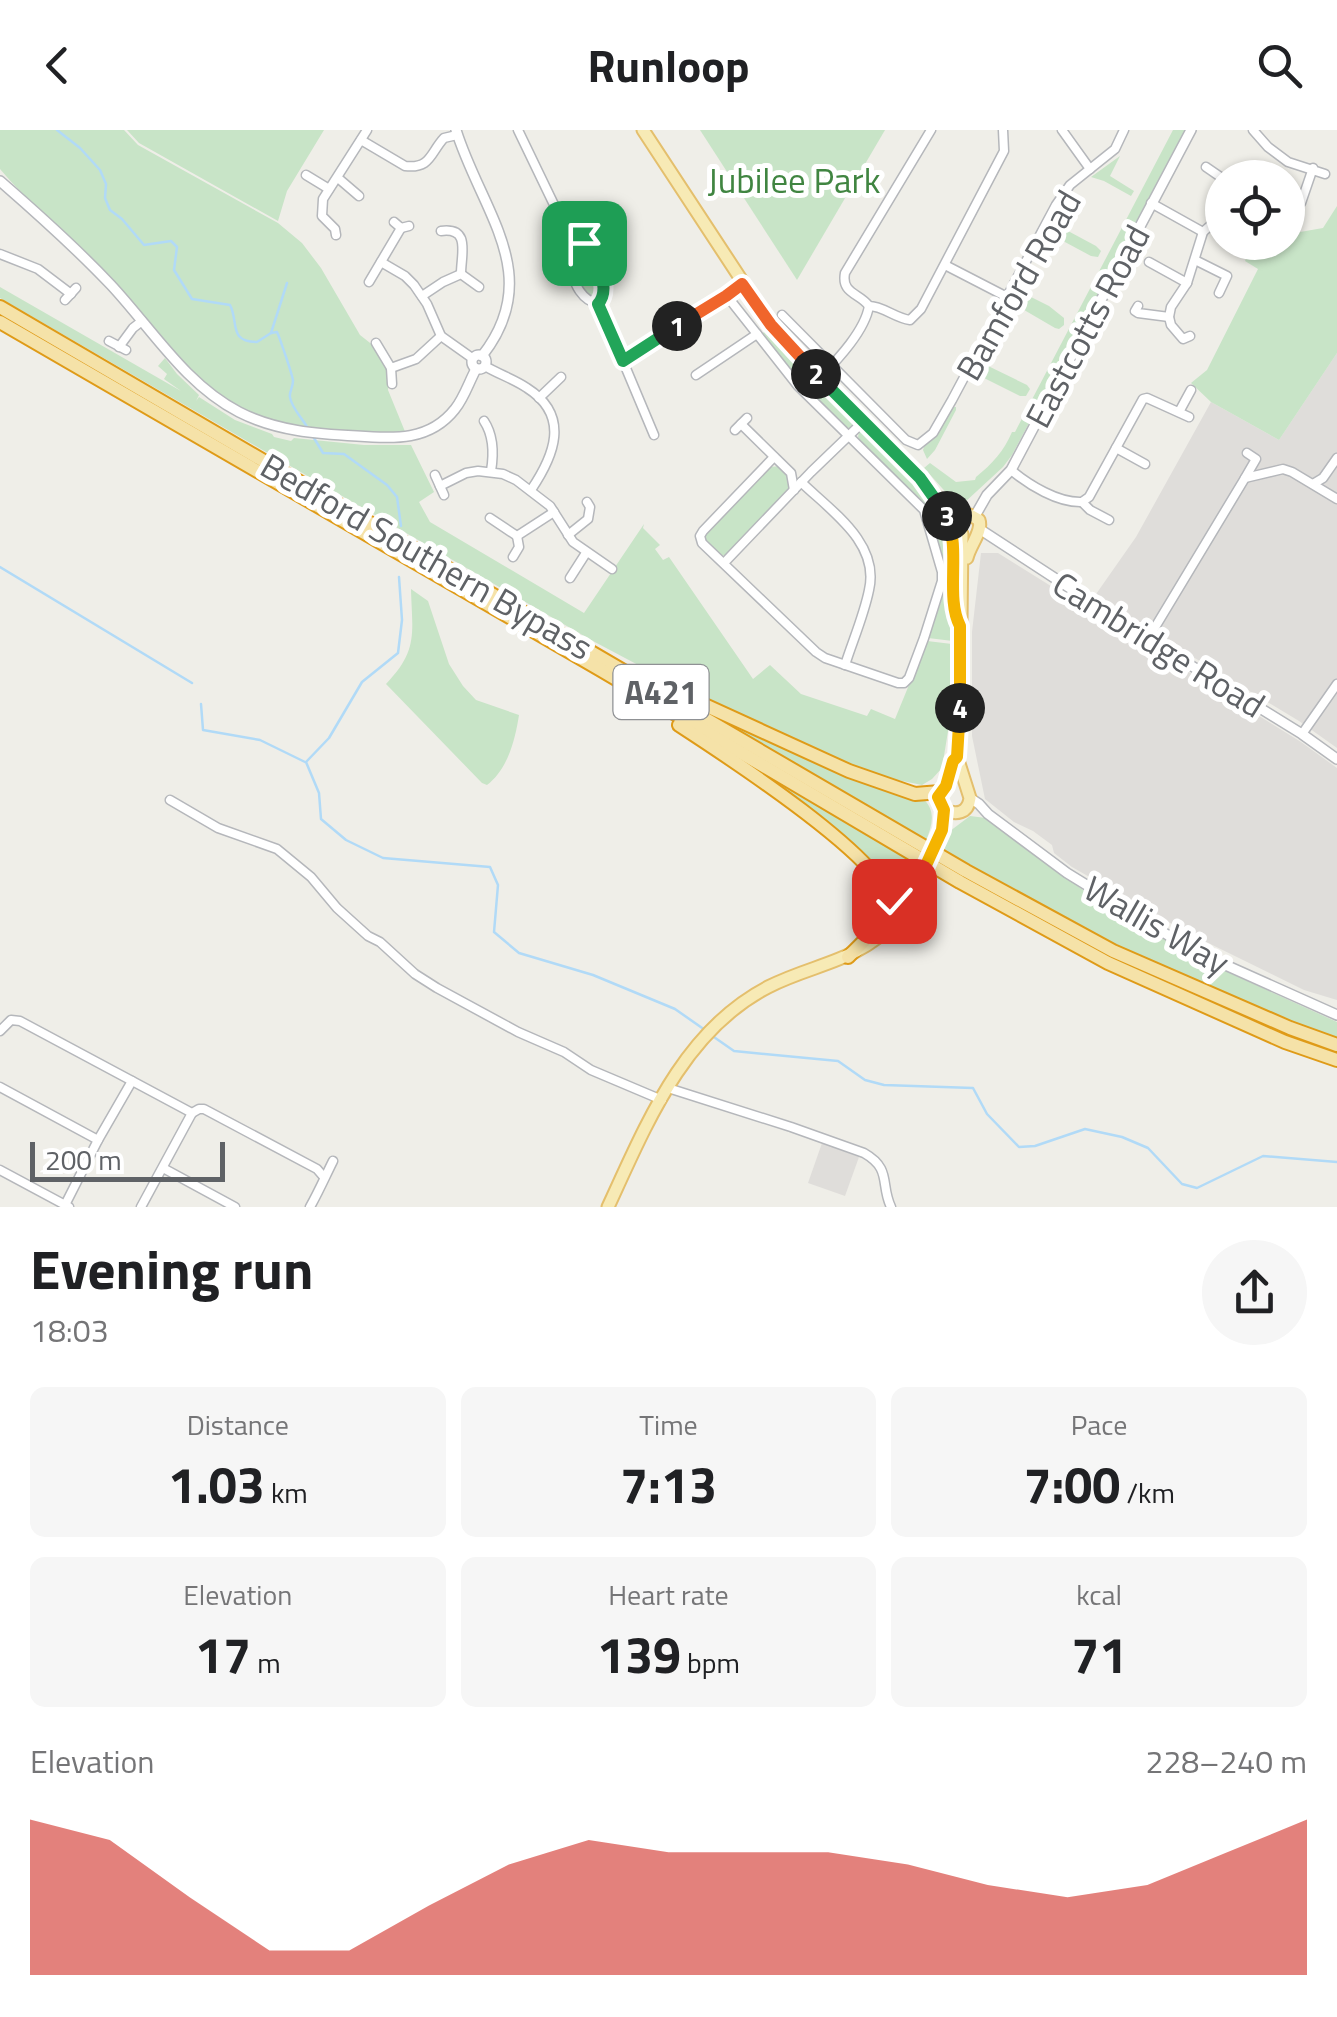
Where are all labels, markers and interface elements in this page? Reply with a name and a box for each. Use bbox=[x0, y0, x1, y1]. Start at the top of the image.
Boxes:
text: Runloop bbox=[587, 31, 750, 99]
icon: back bbox=[30, 38, 85, 93]
icon: search bbox=[1252, 38, 1307, 93]
park label: Jubilee Park bbox=[708, 153, 881, 207]
map controls bbox=[1205, 160, 1305, 260]
button: locate bbox=[1205, 160, 1305, 260]
street label: Bamford Road bbox=[942, 180, 1094, 390]
pin bbox=[542, 201, 627, 286]
street label: Eastcotts Road bbox=[1011, 215, 1163, 437]
icon: arrive bbox=[557, 216, 612, 271]
pin: 1 bbox=[652, 301, 702, 351]
text: 1 bbox=[669, 304, 685, 347]
pin: 2 bbox=[791, 349, 841, 399]
text: 2 bbox=[808, 352, 824, 395]
street label: Bedford Southern Bypass bbox=[251, 439, 603, 673]
pin: 3 bbox=[922, 491, 972, 541]
text: 3 bbox=[939, 494, 955, 537]
street label: Cambridge Road bbox=[1042, 557, 1276, 731]
road number: A421 bbox=[614, 665, 708, 719]
pin: 4 bbox=[935, 683, 985, 733]
text: 4 bbox=[952, 686, 968, 729]
pin bbox=[852, 859, 937, 944]
street label: Wallis Way bbox=[1074, 861, 1240, 989]
icon: check bbox=[867, 874, 922, 929]
scale bar bbox=[30, 1137, 225, 1182]
text: 200 m bbox=[45, 1138, 122, 1181]
text: Evening run bbox=[30, 1227, 313, 1310]
button: share bbox=[1202, 1240, 1307, 1345]
text: 18:03 bbox=[30, 1306, 109, 1354]
text: Distance bbox=[187, 1403, 289, 1446]
text: Time bbox=[639, 1403, 698, 1446]
text: Pace bbox=[1071, 1403, 1128, 1446]
text: 1.03 bbox=[168, 1446, 265, 1522]
text: 7:13 bbox=[620, 1446, 717, 1522]
text: 7:00 bbox=[1023, 1446, 1120, 1522]
text: km bbox=[265, 1471, 308, 1514]
text: /km bbox=[1120, 1471, 1175, 1514]
text: Elevation bbox=[183, 1573, 292, 1616]
text: Heart rate bbox=[608, 1573, 729, 1616]
text: kcal bbox=[1076, 1573, 1122, 1616]
text: 17 bbox=[195, 1616, 251, 1692]
text: 139 bbox=[597, 1616, 681, 1692]
text: 71 bbox=[1071, 1616, 1127, 1692]
text: m bbox=[251, 1641, 281, 1684]
text: bpm bbox=[681, 1641, 740, 1684]
text: Elevation bbox=[30, 1737, 154, 1785]
text: 228–240 m bbox=[1145, 1737, 1307, 1785]

